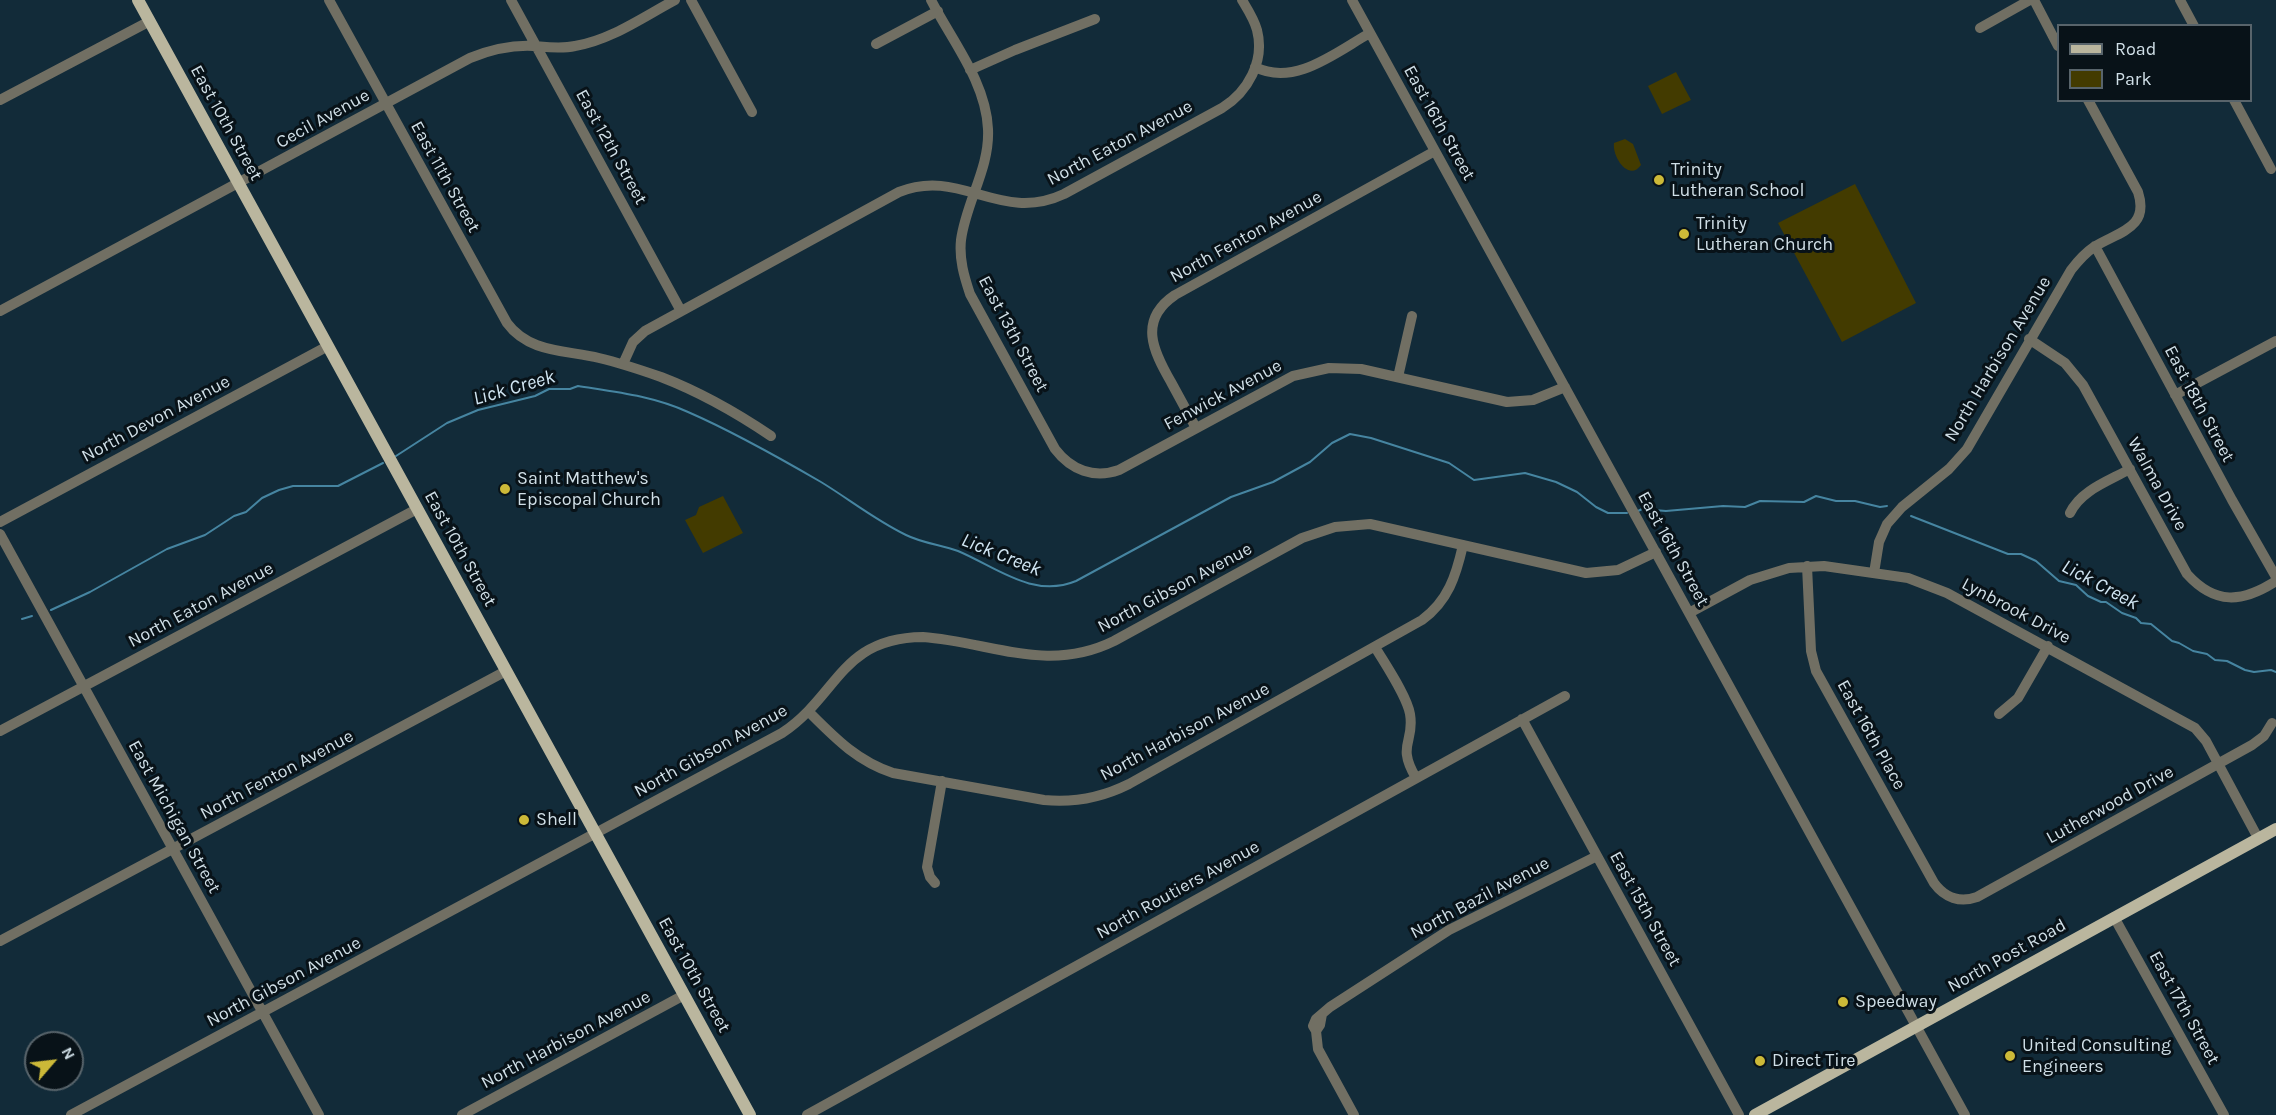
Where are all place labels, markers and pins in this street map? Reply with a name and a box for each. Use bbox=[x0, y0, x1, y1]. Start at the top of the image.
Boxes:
place label: Trinity Lutheran School bbox=[1671, 159, 1804, 201]
marker: Trinity Lutheran School bbox=[1652, 173, 1666, 187]
place label: Trinity Lutheran Church bbox=[1696, 213, 1833, 256]
marker: Trinity Lutheran Church bbox=[1677, 227, 1691, 241]
place label: Saint Matthew's Episcopal Church bbox=[517, 468, 661, 510]
marker: Saint Matthew's Episcopal Church bbox=[498, 482, 512, 496]
place label: Shell bbox=[536, 809, 577, 831]
marker: Shell bbox=[517, 813, 531, 827]
place label: Speedway bbox=[1855, 991, 1937, 1013]
marker: Speedway bbox=[1836, 995, 1850, 1009]
place label: United Consulting Engineers bbox=[2022, 1035, 2171, 1078]
marker: United Consulting Engineers bbox=[2003, 1049, 2017, 1063]
place label: Direct Tire bbox=[1772, 1050, 1855, 1072]
marker: Direct Tire bbox=[1753, 1054, 1767, 1068]

